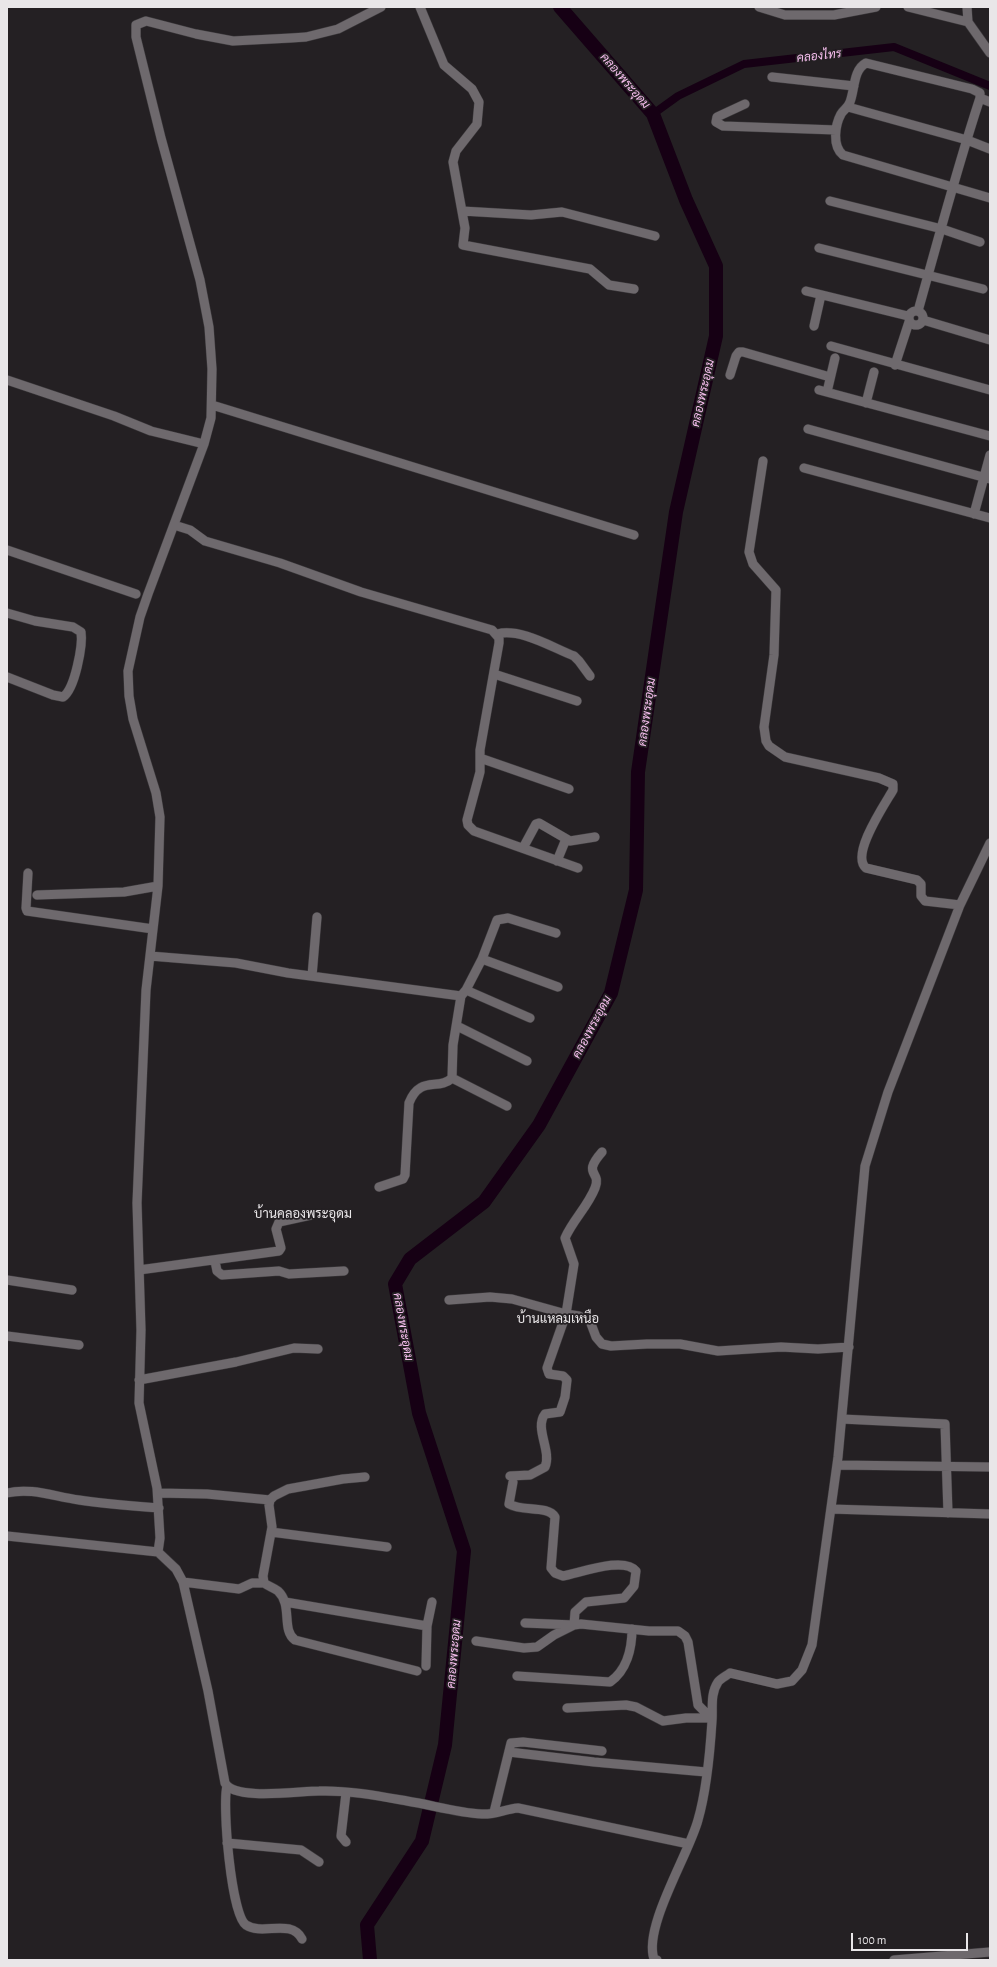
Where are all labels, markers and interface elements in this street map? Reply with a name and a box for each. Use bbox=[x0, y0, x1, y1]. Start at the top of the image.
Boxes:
water label: คลองไทร bbox=[796, 46, 842, 66]
water label: คลองพระอุดม bbox=[597, 50, 653, 112]
water label: คลองพระอุดม bbox=[688, 358, 718, 428]
water label: คลองพระอุดม bbox=[635, 677, 659, 747]
water label: คลองพระอุดม bbox=[569, 993, 615, 1061]
district label: บ้านคลองพระอุดม bbox=[254, 1206, 352, 1222]
water label: คลองพระอุดม bbox=[390, 1292, 416, 1362]
district label: บ้านแหลมเหนือ bbox=[517, 1311, 599, 1327]
water label: คลองพระอุดม bbox=[444, 1619, 464, 1689]
scale bar bbox=[853, 1925, 970, 1951]
text: 100 m bbox=[858, 1934, 886, 1946]

